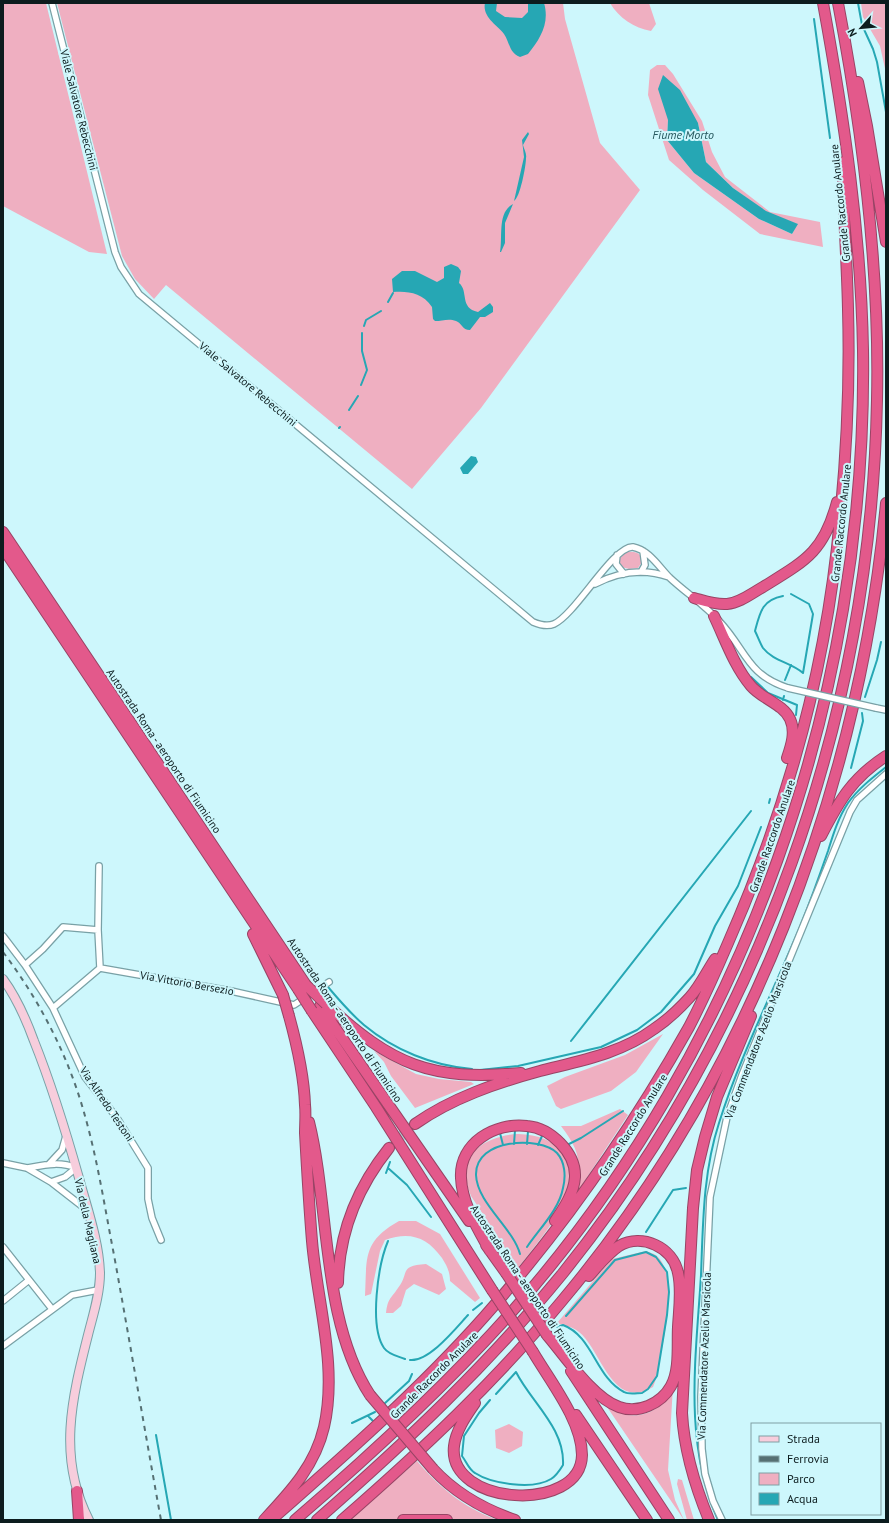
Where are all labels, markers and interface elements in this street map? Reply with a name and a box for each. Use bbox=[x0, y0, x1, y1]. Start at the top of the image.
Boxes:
north arrow bbox=[841, 8, 881, 48]
text: N bbox=[844, 26, 860, 39]
street label: Viale Salvatore Rebecchini bbox=[57, 47, 101, 172]
water label: Fiume Morto bbox=[652, 127, 714, 142]
street label: Grande Raccordo Anulare bbox=[827, 143, 853, 262]
street label: Viale Salvatore Rebecchini bbox=[195, 338, 300, 429]
street label: Grande Raccordo Anulare bbox=[828, 463, 854, 582]
street label: Autostrada Roma - aeroporto di Fiumicino bbox=[104, 666, 224, 836]
street label: Grande Raccordo Anulare bbox=[746, 777, 798, 894]
street label: Autostrada Roma - aeroporto di Fiumicino bbox=[285, 935, 405, 1105]
street label: Via Commendatore Azelio Marsicola bbox=[721, 959, 795, 1122]
street label: Via Vittorio Bersezio bbox=[138, 968, 235, 998]
street label: Via Alfredo Testoni bbox=[76, 1063, 137, 1144]
street label: Grande Raccordo Anulare bbox=[596, 1071, 670, 1179]
street label: Via della Magliana bbox=[71, 1176, 105, 1265]
street label: Autostrada Roma - aeroporto di Fiumicino bbox=[468, 1202, 588, 1372]
street label: Via Commendatore Azelio Marsicola bbox=[694, 1272, 714, 1441]
street label: Grande Raccordo Anulare bbox=[387, 1328, 481, 1422]
legend bbox=[751, 1423, 881, 1515]
text: Strada bbox=[787, 1431, 820, 1446]
text: Ferrovia bbox=[787, 1451, 829, 1466]
text: Parco bbox=[787, 1471, 815, 1486]
text: Acqua bbox=[787, 1491, 818, 1506]

